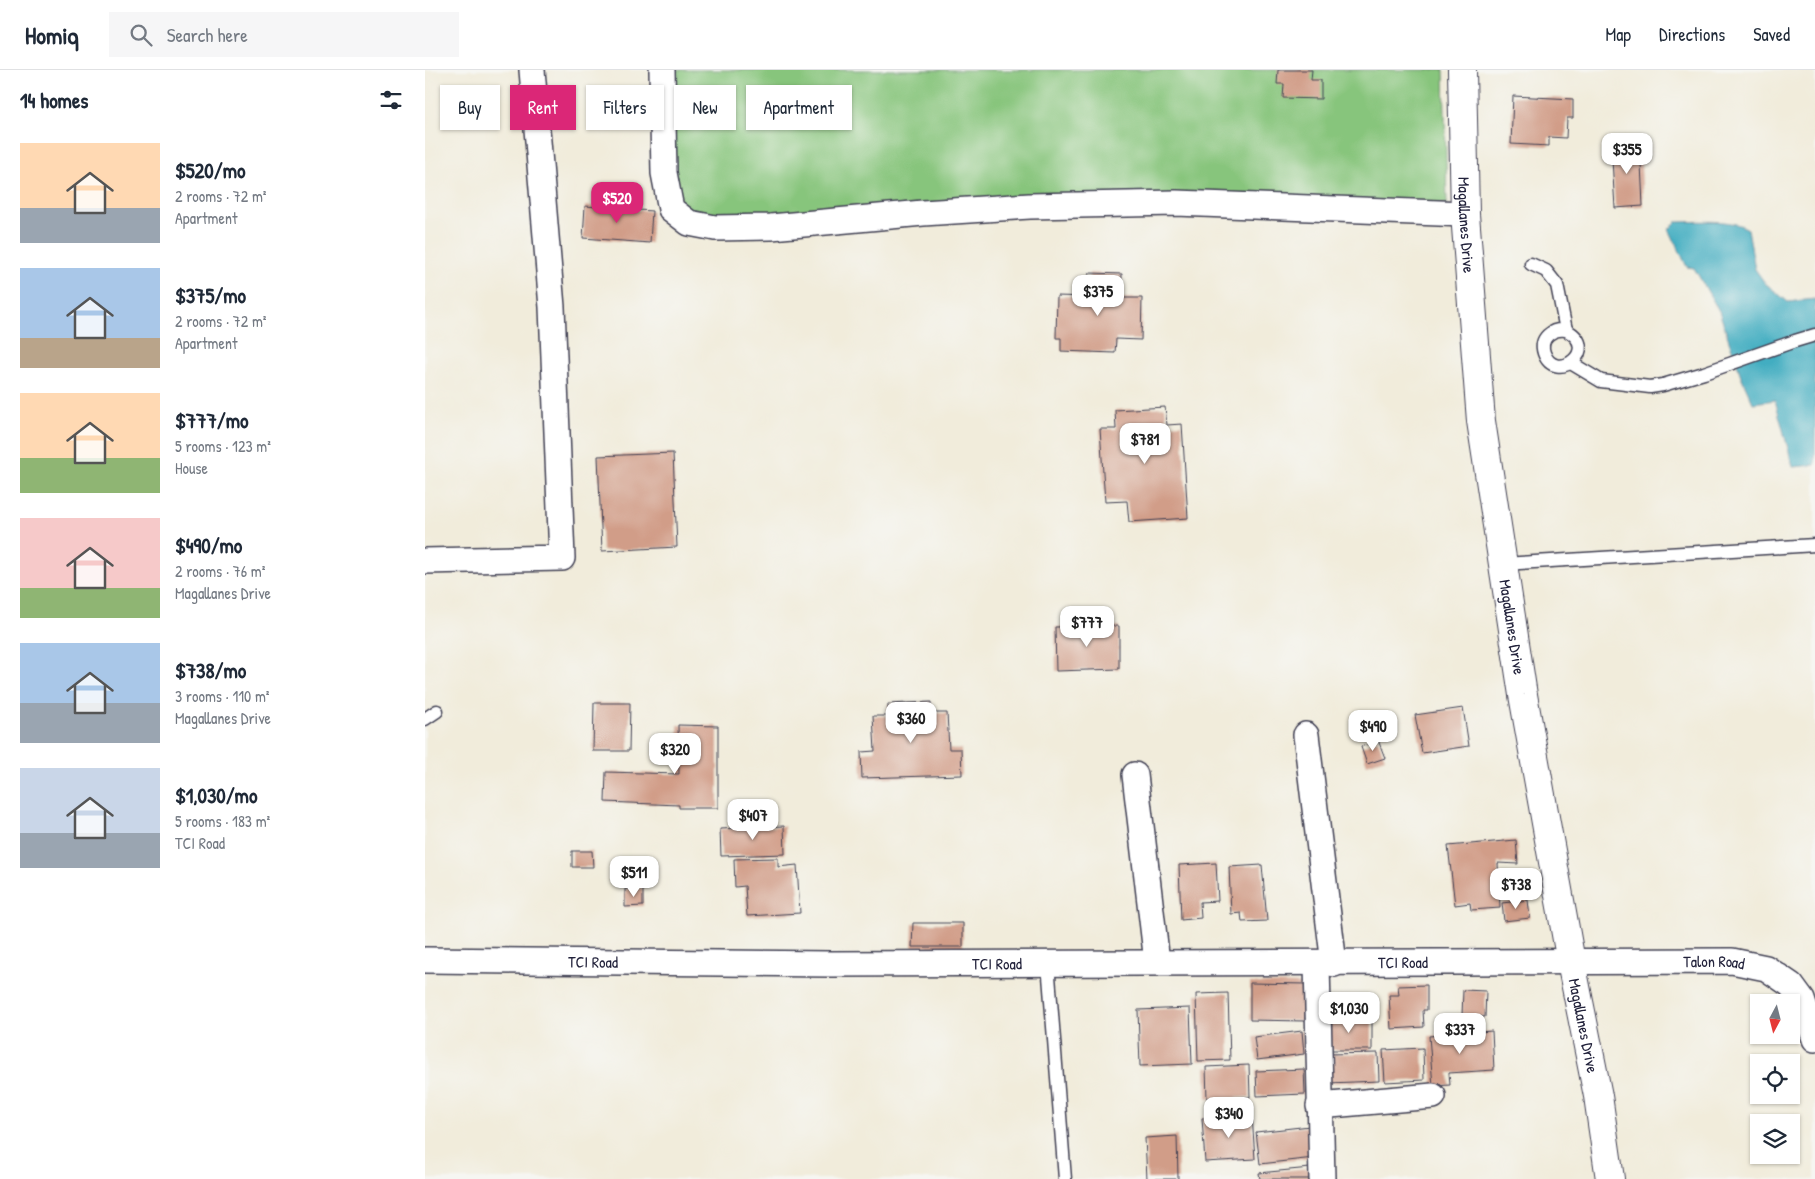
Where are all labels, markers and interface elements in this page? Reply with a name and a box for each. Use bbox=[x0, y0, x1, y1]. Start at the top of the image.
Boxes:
search box bbox=[109, 12, 459, 57]
text: Homiq bbox=[25, 19, 79, 51]
icon: search bbox=[127, 21, 155, 49]
text: Search here bbox=[167, 22, 248, 48]
text: Map bbox=[1606, 22, 1631, 47]
text: Directions bbox=[1659, 22, 1725, 47]
text: Saved bbox=[1753, 22, 1790, 47]
chip: Buy bbox=[440, 85, 500, 130]
chip: Rent bbox=[510, 85, 576, 130]
chip: Filters bbox=[586, 85, 664, 130]
chip: New bbox=[674, 85, 736, 130]
chip: Apartment bbox=[746, 85, 852, 130]
text: 14 homes bbox=[20, 86, 88, 115]
icon: filters bbox=[377, 86, 405, 114]
pin: $355 bbox=[1597, 132, 1657, 175]
text: $355 bbox=[1613, 138, 1641, 160]
text: $520/mo bbox=[175, 156, 245, 185]
icon: home bbox=[60, 163, 120, 223]
street label: Magallanes Drive bbox=[1453, 177, 1481, 274]
pin: $520 bbox=[587, 182, 647, 224]
text: 2 rooms · 72 m² bbox=[175, 185, 266, 207]
text: $520 bbox=[602, 187, 632, 209]
text: Apartment bbox=[175, 207, 238, 229]
pin: $375 bbox=[1068, 274, 1128, 317]
text: $375 bbox=[1083, 280, 1113, 302]
text: $375/mo bbox=[175, 281, 246, 310]
icon: home bbox=[60, 288, 120, 348]
text: 2 rooms · 72 m² bbox=[175, 310, 266, 332]
text: Apartment bbox=[175, 332, 238, 354]
text: $777/mo bbox=[175, 406, 248, 435]
icon: home bbox=[60, 413, 120, 473]
pin: $781 bbox=[1115, 422, 1175, 465]
text: $781 bbox=[1131, 428, 1159, 450]
text: 5 rooms · 123 m² bbox=[175, 435, 271, 457]
text: House bbox=[175, 457, 208, 479]
text: $490/mo bbox=[175, 531, 242, 560]
icon: home bbox=[60, 538, 120, 598]
text: 2 rooms · 76 m² bbox=[175, 560, 265, 582]
street label: Magallanes Drive bbox=[1494, 578, 1531, 677]
text: Magallanes Drive bbox=[175, 582, 271, 604]
pin: $777 bbox=[1057, 606, 1117, 648]
text: $777 bbox=[1071, 611, 1103, 633]
text: $738/mo bbox=[175, 656, 246, 685]
icon: home bbox=[60, 663, 120, 723]
text: 3 rooms · 110 m² bbox=[175, 685, 270, 707]
pin: $360 bbox=[881, 702, 941, 744]
text: Magallanes Drive bbox=[175, 707, 271, 729]
text: $360 bbox=[897, 707, 925, 729]
pin: $490 bbox=[1343, 710, 1403, 752]
text: $490 bbox=[1359, 715, 1387, 737]
pin: $320 bbox=[645, 732, 705, 775]
text: $320 bbox=[660, 738, 690, 760]
text: $1,030/mo bbox=[175, 781, 257, 810]
icon: home bbox=[60, 788, 120, 848]
pin: $407 bbox=[723, 798, 783, 841]
text: $407 bbox=[738, 804, 768, 826]
text: 5 rooms · 183 m² bbox=[175, 810, 270, 832]
text: TCI Road bbox=[175, 832, 225, 854]
pin: $511 bbox=[604, 856, 664, 898]
text: $511 bbox=[621, 861, 647, 883]
pin: $738 bbox=[1486, 868, 1546, 910]
text: $738 bbox=[1501, 873, 1531, 895]
street label: TCI Road bbox=[568, 950, 618, 973]
street label: Talon Road bbox=[1683, 950, 1747, 974]
street label: TCI Road bbox=[1378, 951, 1428, 973]
street label: TCI Road bbox=[972, 952, 1022, 975]
street label: Magallanes Drive bbox=[1564, 976, 1604, 1075]
pin: $1,030 bbox=[1308, 992, 1390, 1034]
north arrow bbox=[1750, 994, 1800, 1044]
map controls bbox=[1750, 994, 1800, 1164]
text: $1,030 bbox=[1330, 997, 1368, 1019]
pin: $337 bbox=[1430, 1012, 1490, 1055]
text: $337 bbox=[1445, 1018, 1475, 1040]
button: locate bbox=[1750, 1054, 1800, 1104]
pin: $340 bbox=[1199, 1096, 1259, 1139]
text: $340 bbox=[1215, 1102, 1243, 1124]
button: layers bbox=[1750, 1114, 1800, 1164]

